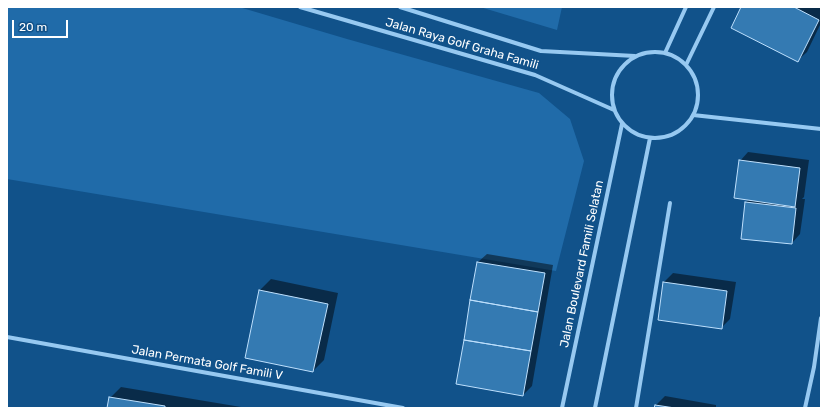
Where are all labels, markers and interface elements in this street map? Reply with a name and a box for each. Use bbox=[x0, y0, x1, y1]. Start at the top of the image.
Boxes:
scale bar bbox=[14, 12, 70, 38]
street label: Jalan Raya Golf Graha Famili bbox=[384, 15, 540, 73]
text: 20 m bbox=[19, 20, 47, 34]
street label: Jalan Boulevard Famili Selatan bbox=[557, 179, 607, 349]
street label: Jalan Permata Golf Famili V bbox=[130, 343, 284, 383]

